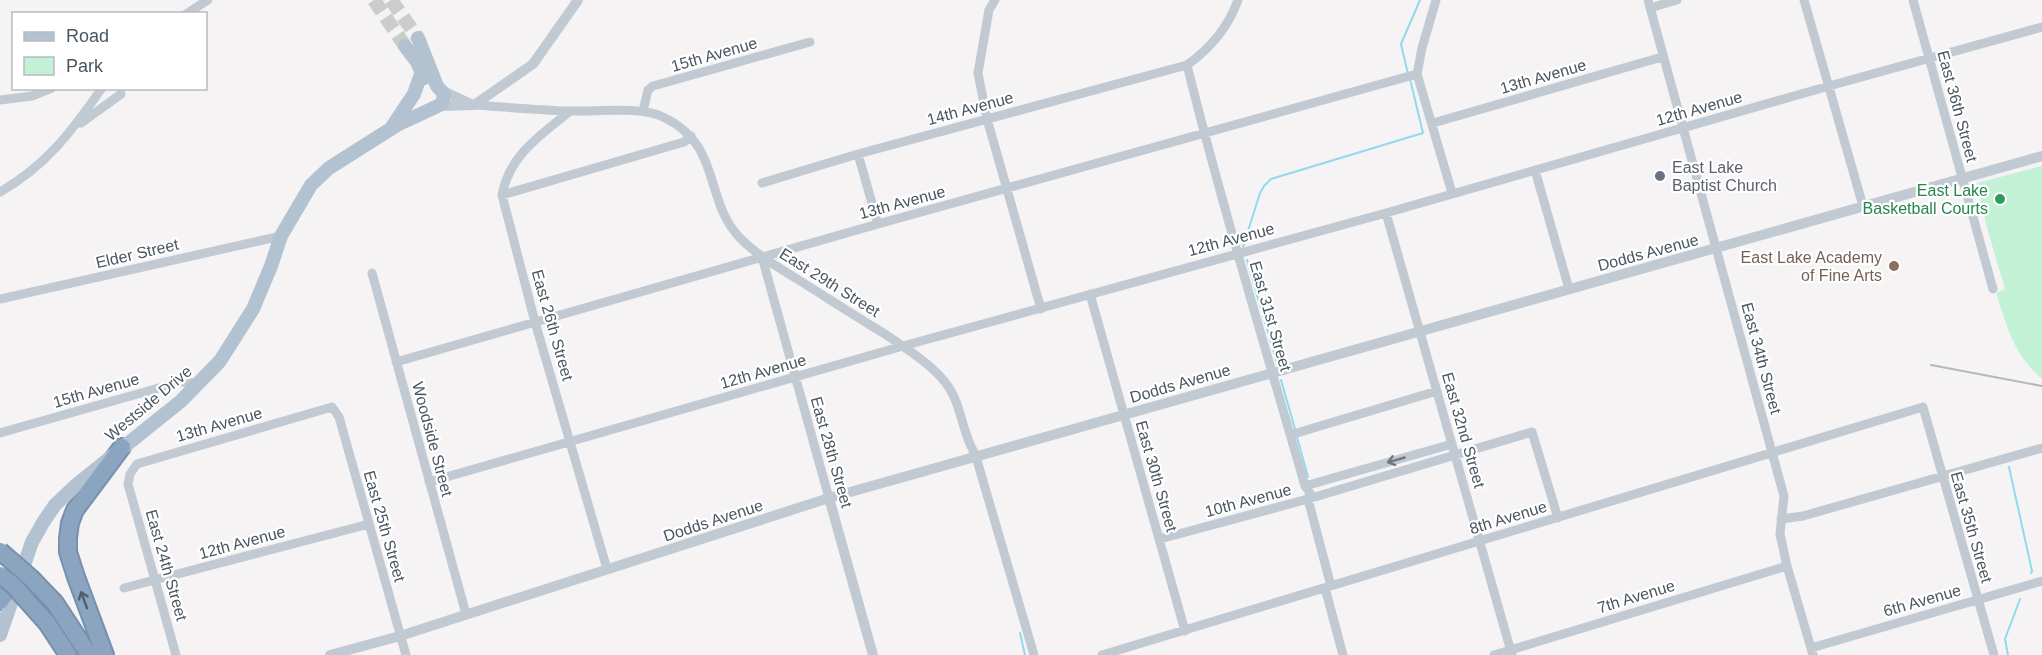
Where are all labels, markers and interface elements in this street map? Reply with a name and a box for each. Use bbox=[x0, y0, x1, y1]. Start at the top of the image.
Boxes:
legend bbox=[12, 12, 207, 90]
text: Road bbox=[66, 26, 109, 46]
street label: 15th Avenue bbox=[669, 34, 759, 75]
street label: East 36th Street bbox=[1934, 49, 1981, 164]
text: Park bbox=[66, 56, 104, 76]
street label: 13th Avenue bbox=[1498, 56, 1588, 97]
street label: 12th Avenue bbox=[1654, 88, 1744, 129]
street label: 14th Avenue bbox=[925, 89, 1015, 128]
place label: East Lake Baptist Church bbox=[1672, 159, 1777, 194]
marker: East Lake Baptist Church bbox=[1653, 169, 1667, 183]
place label: East Lake Basketball Courts bbox=[1863, 182, 1988, 217]
street label: 13th Avenue bbox=[857, 183, 947, 222]
marker: East Lake Basketball Courts bbox=[1993, 192, 2007, 206]
street label: 12th Avenue bbox=[1186, 220, 1276, 259]
street label: Dodds Avenue bbox=[1596, 231, 1701, 274]
street label: Elder Street bbox=[94, 236, 181, 271]
street label: East 29th Street bbox=[777, 245, 883, 320]
place label: East Lake Academy of Fine Arts bbox=[1741, 249, 1882, 284]
street label: East 31st Street bbox=[1247, 259, 1295, 374]
marker: East Lake Academy of Fine Arts bbox=[1887, 259, 1901, 273]
street label: East 26th Street bbox=[529, 268, 577, 383]
street label: East 34th Street bbox=[1738, 301, 1785, 416]
street label: 12th Avenue bbox=[718, 351, 808, 392]
street label: Dodds Avenue bbox=[1128, 361, 1232, 406]
street label: Westside Drive bbox=[102, 362, 195, 444]
street label: 15th Avenue bbox=[51, 370, 141, 411]
street label: East 32nd Street bbox=[1439, 371, 1488, 490]
street label: Woodside Street bbox=[409, 380, 456, 499]
street label: East 28th Street bbox=[808, 395, 856, 510]
street label: 13th Avenue bbox=[174, 404, 264, 445]
street label: East 30th Street bbox=[1133, 419, 1181, 534]
one-way arrow bbox=[1387, 455, 1406, 466]
street label: East 25th Street bbox=[361, 469, 409, 584]
street label: East 35th Street bbox=[1948, 470, 1996, 585]
street label: 10th Avenue bbox=[1203, 481, 1293, 520]
street label: Dodds Avenue bbox=[661, 496, 765, 545]
street label: 8th Avenue bbox=[1468, 498, 1549, 537]
street label: East 24th Street bbox=[143, 508, 191, 623]
street label: 12th Avenue bbox=[197, 523, 287, 562]
street label: 7th Avenue bbox=[1596, 577, 1677, 616]
street label: 6th Avenue bbox=[1881, 581, 1963, 620]
one-way arrow bbox=[78, 591, 89, 610]

